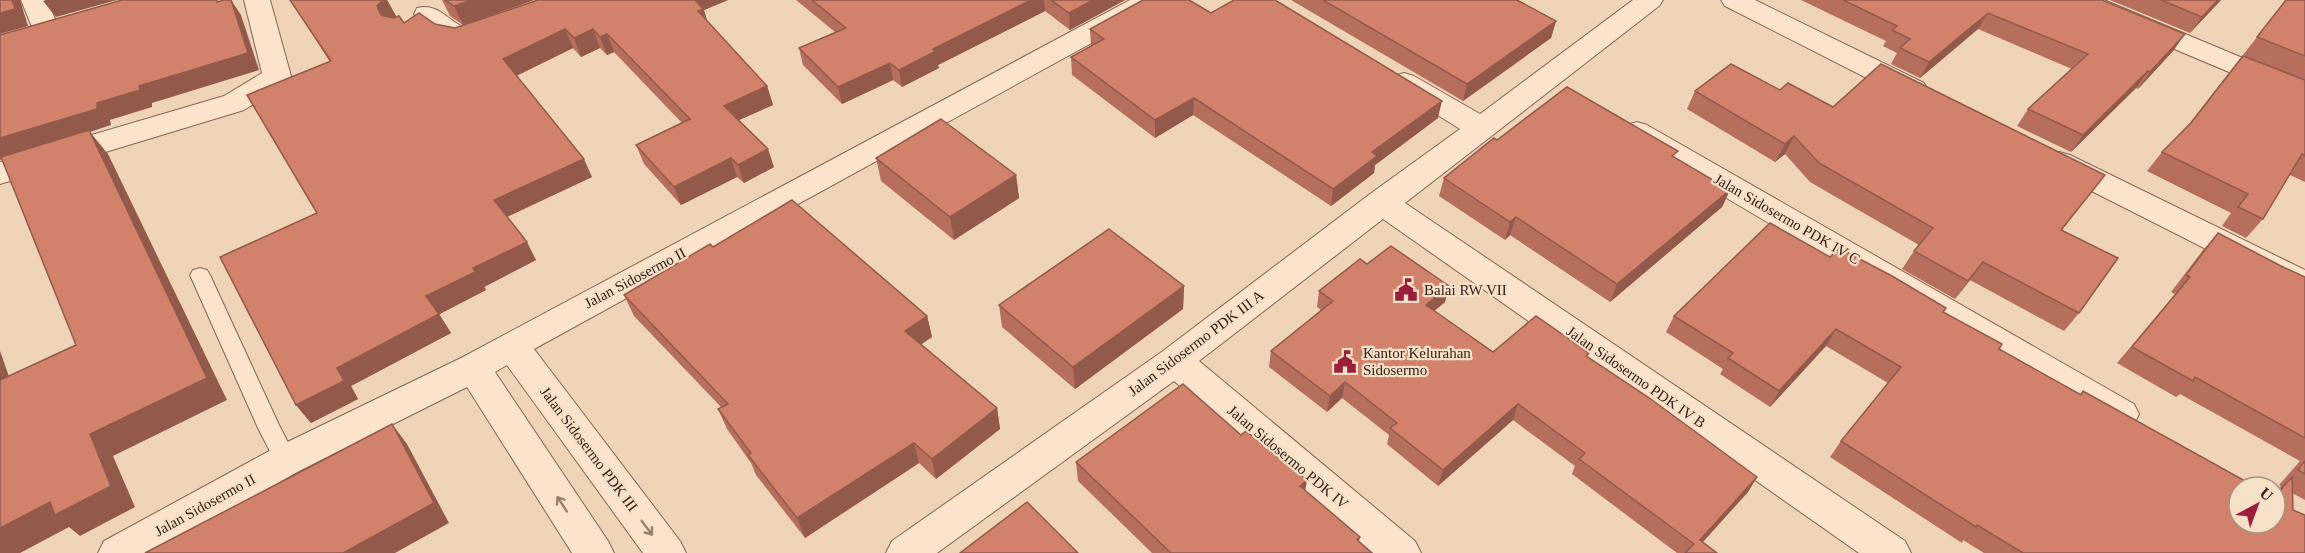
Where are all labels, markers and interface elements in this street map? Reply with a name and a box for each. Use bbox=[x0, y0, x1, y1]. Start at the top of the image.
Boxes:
street label: Jalan Sidosermo PDK IV C bbox=[1711, 171, 1863, 267]
street label: Jalan Sidosermo II bbox=[582, 245, 688, 311]
public building icon: Balai RW VII bbox=[1393, 277, 1419, 303]
place label: Balai RW VII bbox=[1424, 282, 1507, 298]
street label: Jalan Sidosermo PDK III A bbox=[1125, 287, 1267, 399]
street label: Jalan Sidosermo PDK IV B bbox=[1564, 323, 1708, 431]
place label: Kantor Kelurahan Sidosermo bbox=[1363, 345, 1471, 378]
public building icon: Kantor Kelurahan Sidosermo bbox=[1332, 349, 1358, 375]
street label: Jalan Sidosermo PDK III bbox=[537, 384, 641, 514]
street label: Jalan Sidosermo PDK IV bbox=[1225, 402, 1352, 512]
street label: Jalan Sidosermo II bbox=[152, 471, 258, 539]
north arrow bbox=[2227, 475, 2287, 535]
text: U bbox=[2257, 484, 2277, 505]
one-way arrow bbox=[556, 496, 568, 513]
one-way arrow bbox=[641, 519, 653, 535]

